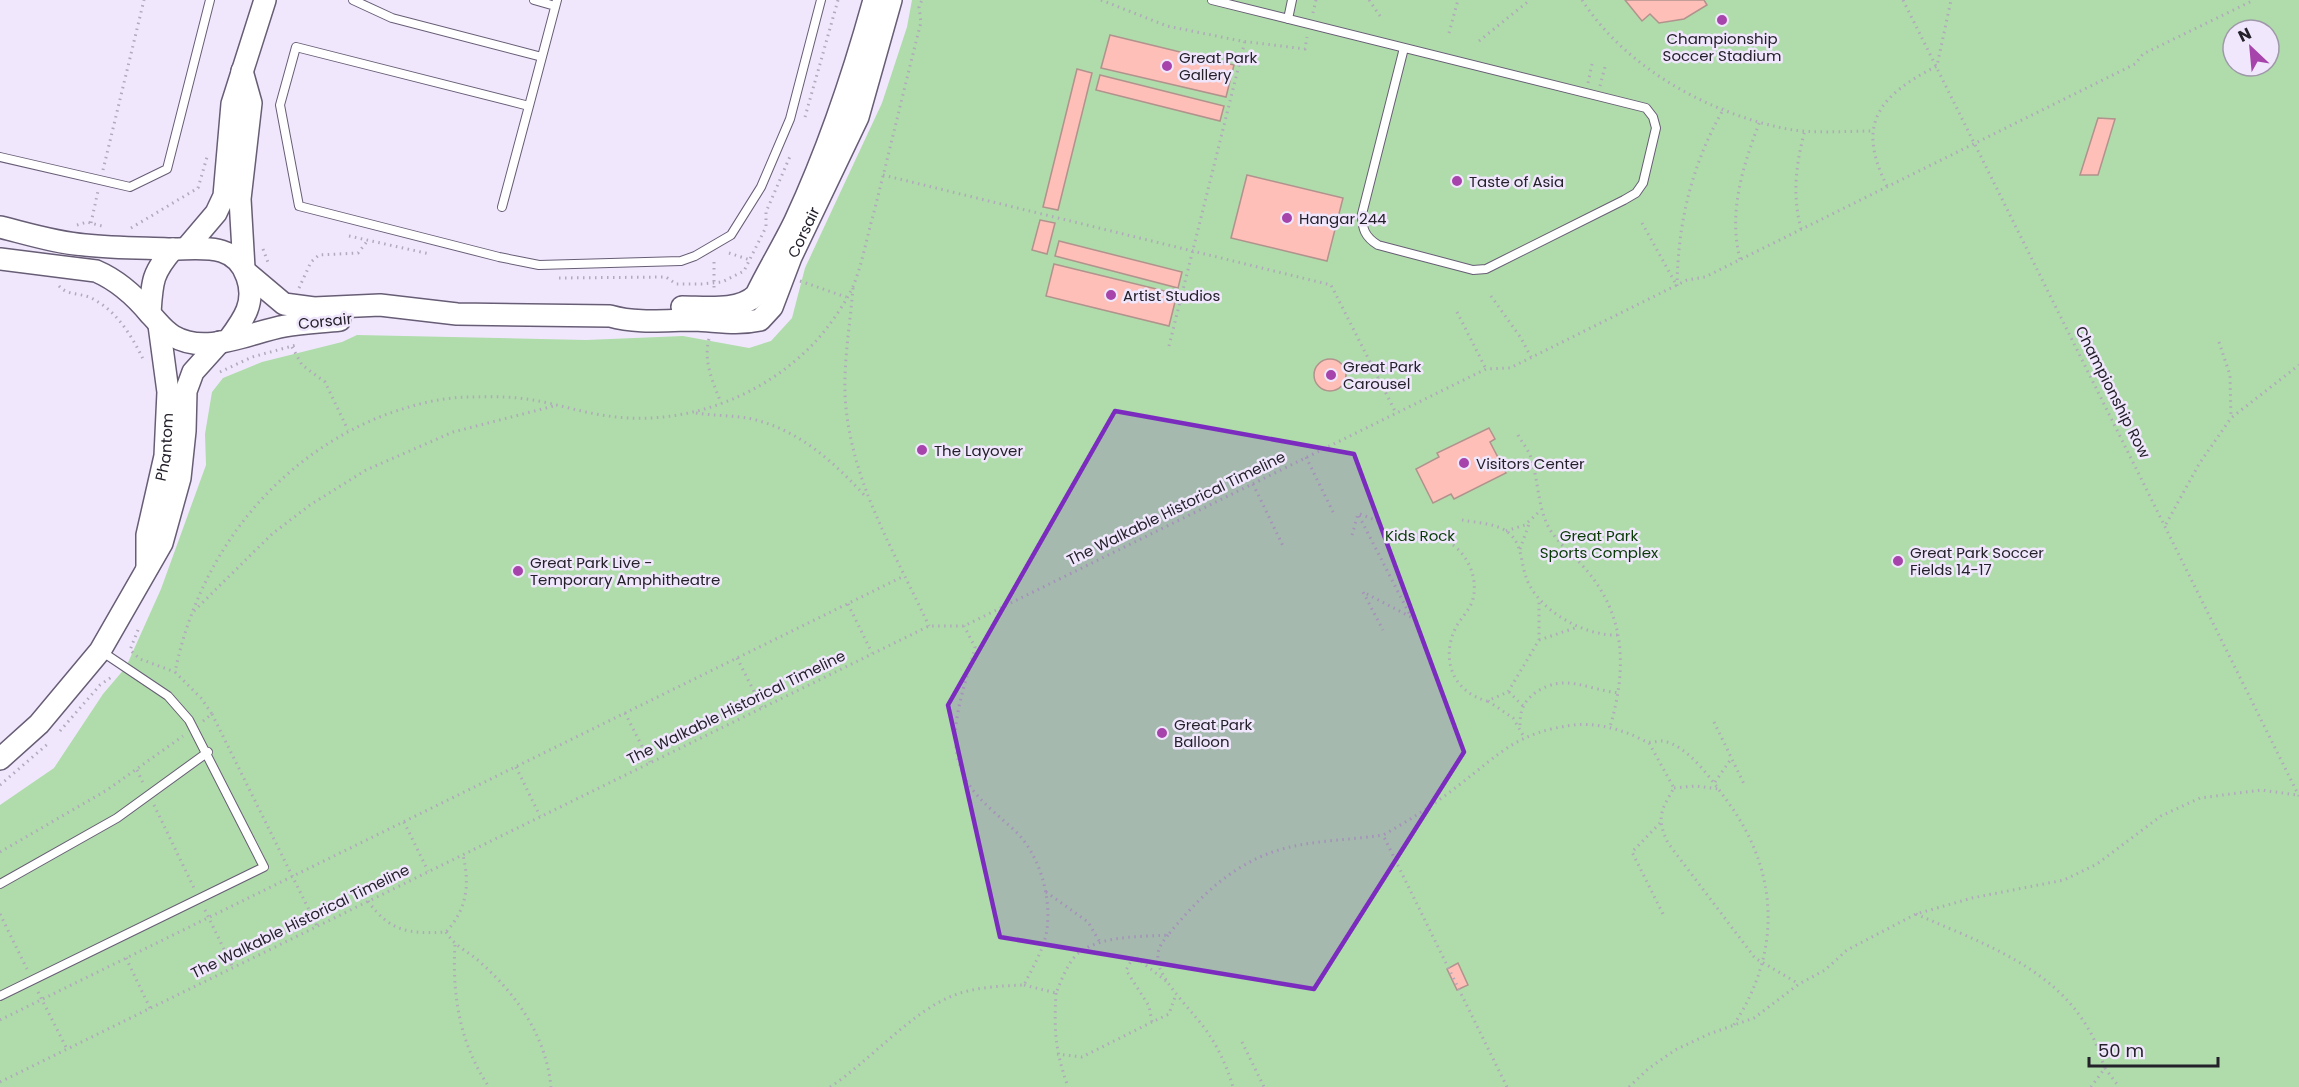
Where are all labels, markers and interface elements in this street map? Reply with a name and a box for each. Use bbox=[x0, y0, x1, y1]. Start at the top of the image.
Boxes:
marker: Championship Soccer Stadium bbox=[1715, 13, 1729, 27]
north arrow bbox=[2221, 18, 2281, 78]
text: N bbox=[2234, 22, 2255, 48]
place label: Championship Soccer Stadium bbox=[1663, 28, 1781, 66]
place label: Great Park Gallery bbox=[1179, 47, 1258, 85]
marker: Great Park Gallery bbox=[1160, 59, 1174, 73]
place label: Taste of Asia bbox=[1469, 171, 1564, 192]
marker: Taste of Asia bbox=[1450, 174, 1464, 188]
street label: Corsair bbox=[782, 203, 824, 261]
place label: Hangar 244 bbox=[1299, 208, 1387, 229]
marker: Hangar 244 bbox=[1280, 211, 1294, 225]
place label: Artist Studios bbox=[1123, 285, 1220, 306]
marker: Artist Studios bbox=[1104, 288, 1118, 302]
street label: Corsair bbox=[297, 308, 353, 334]
street label: Championship Row bbox=[2070, 322, 2156, 462]
place label: Great Park Carousel bbox=[1343, 356, 1422, 394]
marker: Great Park Carousel bbox=[1324, 368, 1338, 382]
street label: Phantom bbox=[149, 412, 178, 483]
place label: The Layover bbox=[934, 440, 1023, 461]
marker: The Layover bbox=[915, 443, 929, 457]
street label: The Walkable Historical Timeline bbox=[1063, 446, 1289, 570]
place label: Visitors Center bbox=[1476, 453, 1585, 474]
marker: Visitors Center bbox=[1457, 456, 1471, 470]
park label: Kids Rock bbox=[1385, 525, 1455, 546]
park label: Great Park Sports Complex bbox=[1540, 525, 1658, 563]
place label: Great Park Soccer Fields 14-17 bbox=[1910, 542, 2044, 580]
place label: Great Park Live - Temporary Amphitheatre bbox=[530, 552, 720, 590]
marker: Great Park Soccer Fields 14-17 bbox=[1891, 554, 1905, 568]
marker: Great Park Live - Temporary Amphitheatre bbox=[511, 564, 525, 578]
street label: The Walkable Historical Timeline bbox=[623, 645, 849, 769]
place label: Great Park Balloon bbox=[1174, 714, 1253, 752]
marker: Great Park Balloon bbox=[1155, 726, 1169, 740]
street label: The Walkable Historical Timeline bbox=[187, 859, 413, 983]
scale bar bbox=[2089, 1030, 2218, 1068]
text: 50 m bbox=[2098, 1038, 2144, 1063]

